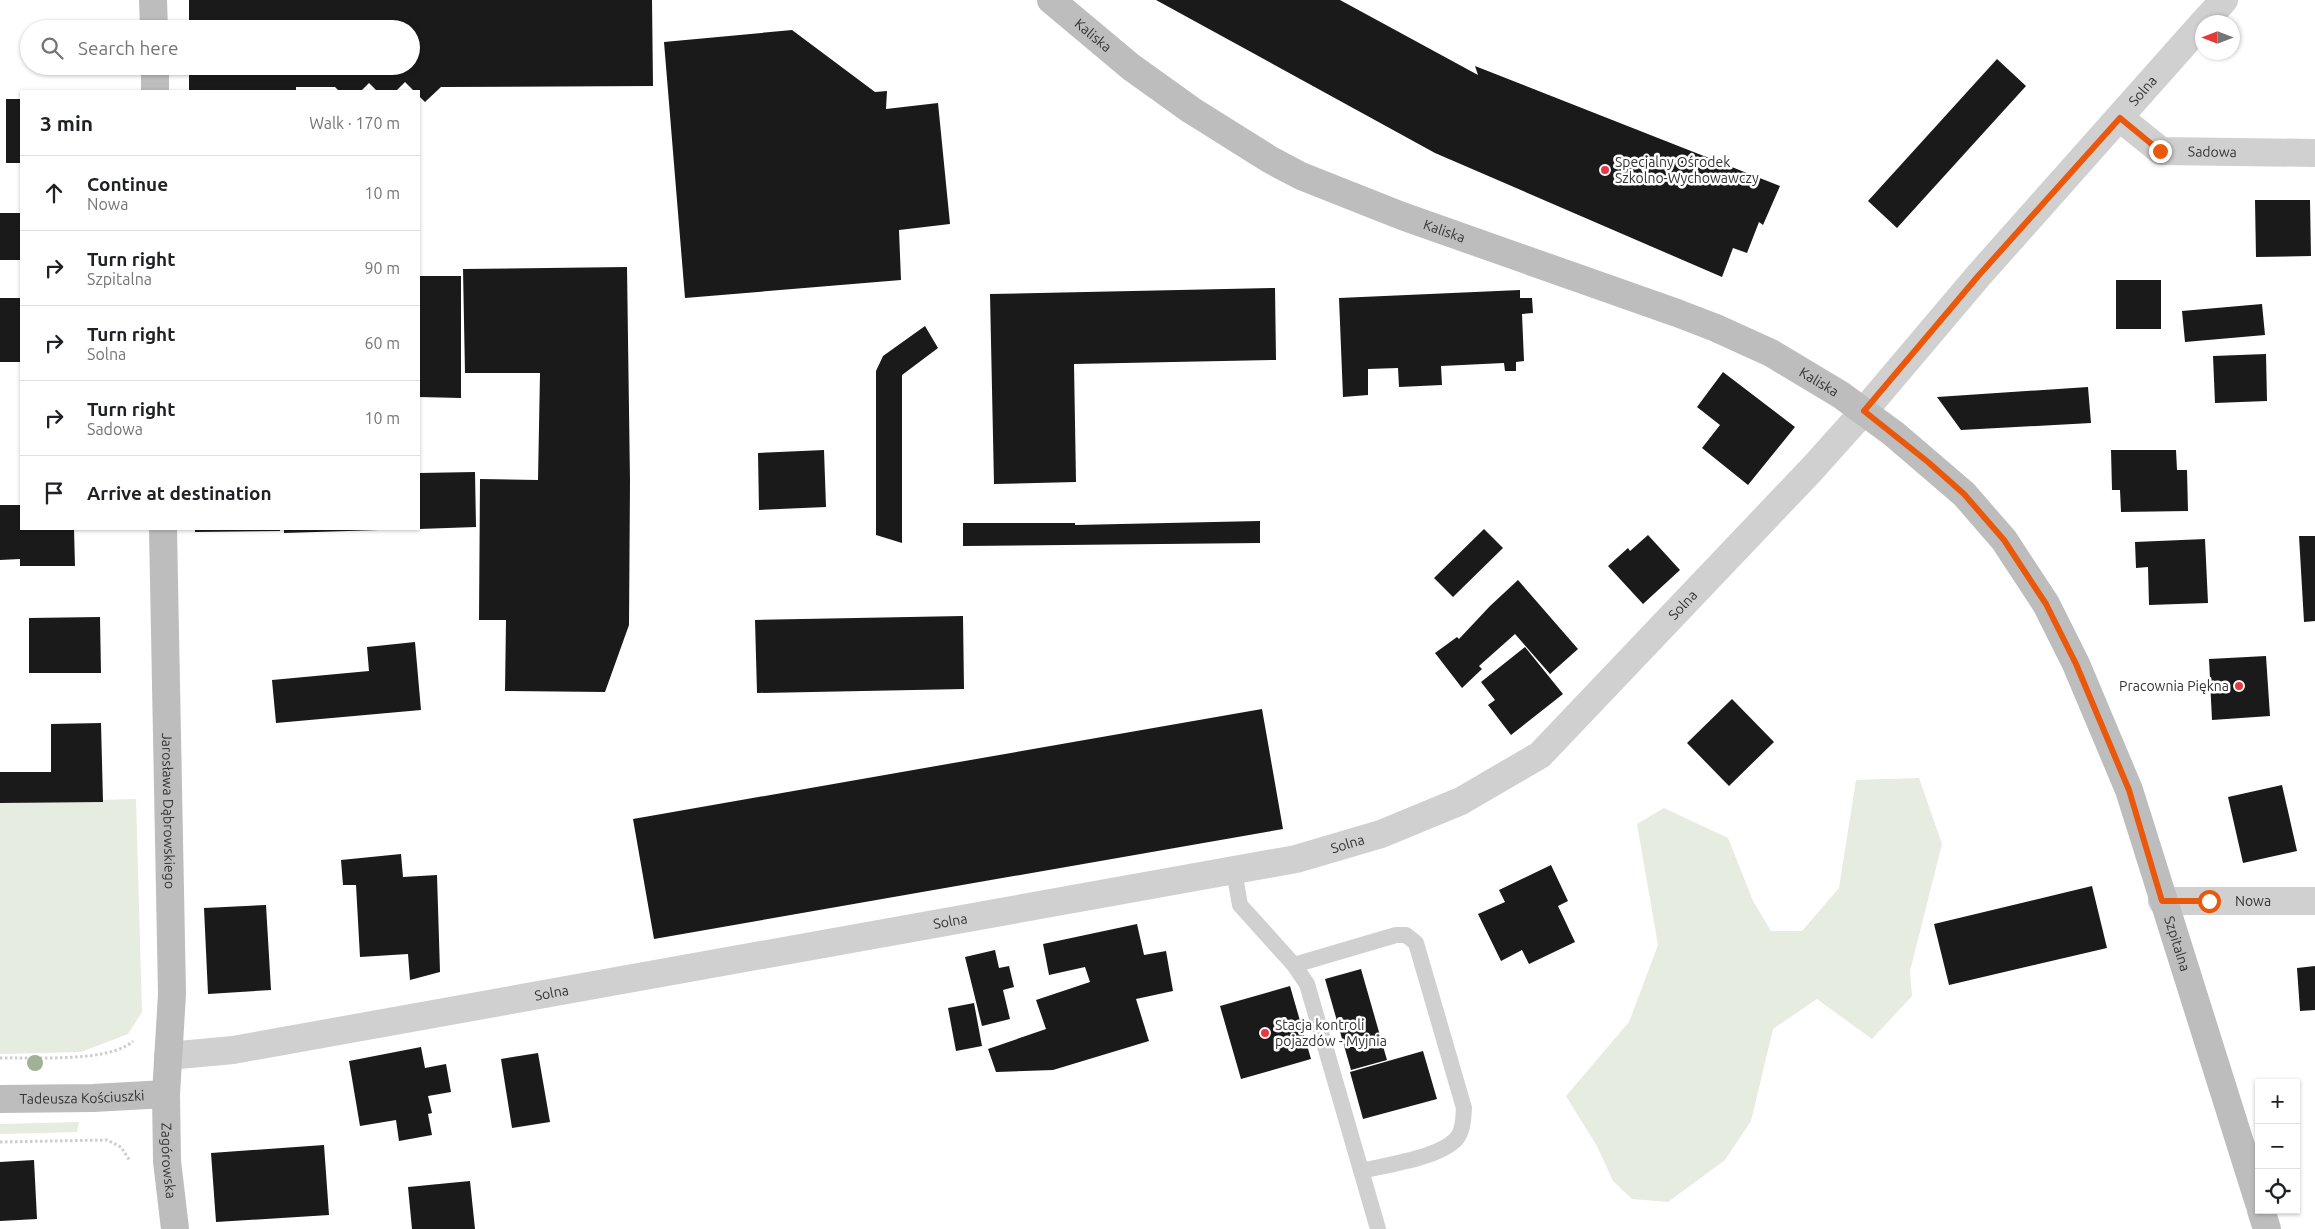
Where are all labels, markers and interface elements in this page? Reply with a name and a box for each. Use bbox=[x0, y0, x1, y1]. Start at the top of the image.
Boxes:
street label: Kaliska bbox=[1071, 15, 1115, 55]
north arrow bbox=[2195, 15, 2240, 60]
search box bbox=[20, 20, 420, 75]
icon: search bbox=[38, 34, 66, 62]
text: Search here bbox=[78, 37, 178, 59]
street label: Solna bbox=[2125, 73, 2160, 109]
text: 3 min bbox=[40, 111, 93, 135]
text: Walk · 170 m bbox=[309, 114, 400, 132]
route end bbox=[2149, 140, 2172, 163]
street label: Sadowa bbox=[2188, 143, 2237, 160]
place label: Specjalny Ośrodek Szkolno-Wychowawczy bbox=[1615, 154, 1759, 186]
marker: Specjalny Ośrodek Szkolno-Wychowawczy bbox=[1599, 164, 1611, 176]
text: Continue bbox=[87, 173, 168, 195]
icon: ahead bbox=[40, 179, 68, 207]
text: 10 m bbox=[364, 184, 400, 202]
text: Nowa bbox=[87, 195, 128, 213]
street label: Kaliska bbox=[1421, 216, 1467, 246]
text: Turn right bbox=[87, 248, 175, 270]
icon: right bbox=[40, 254, 68, 282]
text: 90 m bbox=[364, 259, 400, 277]
text: Szpitalna bbox=[87, 270, 152, 288]
text: Turn right bbox=[87, 323, 175, 345]
icon: right bbox=[40, 329, 68, 357]
text: 60 m bbox=[364, 334, 400, 352]
text: Solna bbox=[87, 345, 126, 363]
street label: Kaliska bbox=[1796, 364, 1842, 400]
text: Turn right bbox=[87, 398, 175, 420]
icon: right bbox=[40, 404, 68, 432]
text: 10 m bbox=[364, 409, 400, 427]
text: Sadowa bbox=[87, 420, 143, 438]
icon: arrive bbox=[40, 479, 68, 507]
text: Arrive at destination bbox=[87, 482, 272, 504]
street label: Solna bbox=[1665, 587, 1700, 623]
place label: Pracownia Piękna bbox=[2119, 678, 2229, 694]
marker: Pracownia Piękna bbox=[2233, 680, 2245, 692]
street label: Jarosława Dąbrowskiego bbox=[159, 733, 178, 889]
street label: Solna bbox=[1329, 831, 1366, 856]
route start bbox=[2198, 890, 2221, 913]
street label: Nowa bbox=[2235, 893, 2271, 909]
street label: Solna bbox=[932, 910, 969, 932]
street label: Szpitalna bbox=[2161, 914, 2194, 973]
street label: Solna bbox=[533, 982, 570, 1004]
place label: Stacja kontroli pojazdów - Myjnia bbox=[1275, 1017, 1387, 1049]
marker: Stacja kontroli pojazdów - Myjnia bbox=[1259, 1027, 1271, 1039]
map controls bbox=[2255, 1079, 2300, 1214]
button: + bbox=[2255, 1079, 2300, 1124]
street label: Tadeusza Kościuszki bbox=[19, 1087, 145, 1107]
street label: Zagórowska bbox=[158, 1123, 179, 1199]
button: − bbox=[2255, 1124, 2300, 1169]
button: locate bbox=[2255, 1169, 2300, 1214]

